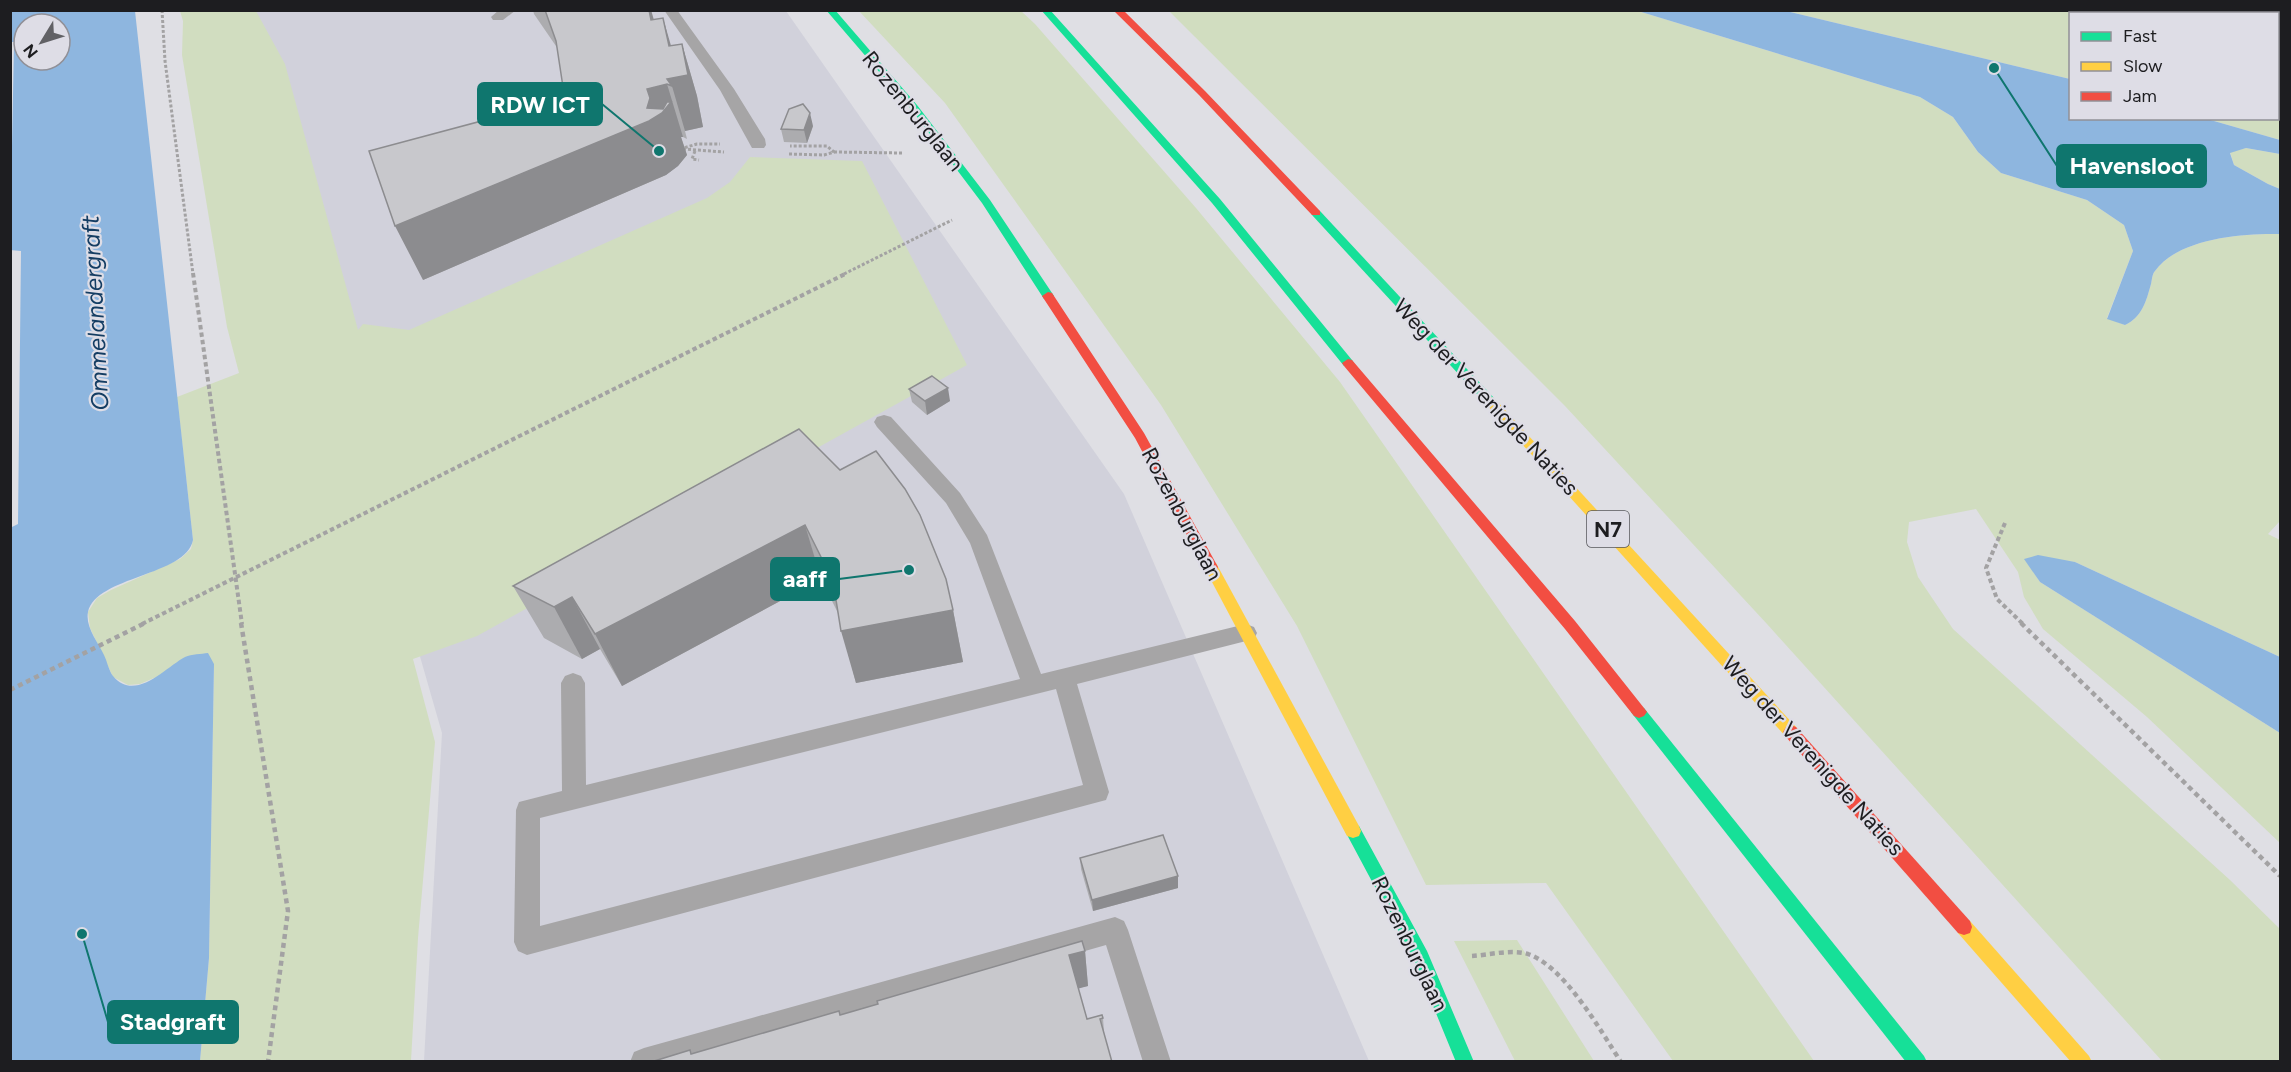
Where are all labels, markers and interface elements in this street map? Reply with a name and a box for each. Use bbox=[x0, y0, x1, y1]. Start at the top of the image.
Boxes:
north arrow bbox=[12, 12, 72, 72]
legend bbox=[2069, 12, 2279, 120]
text: Fast bbox=[2123, 25, 2157, 47]
text: N bbox=[19, 40, 42, 62]
street label: Rozenburglaan bbox=[856, 45, 970, 177]
text: Slow bbox=[2123, 55, 2162, 77]
callout: RDW ICT bbox=[478, 83, 602, 125]
text: Jam bbox=[2123, 85, 2157, 107]
text: RDW ICT bbox=[490, 90, 590, 119]
callout: Havensloot bbox=[2057, 145, 2206, 187]
text: Havensloot bbox=[2070, 151, 2194, 180]
water label: Ommelandergraft bbox=[75, 214, 115, 411]
street label: Weg der Verenigde Naties bbox=[1388, 293, 1584, 501]
street label: Rozenburglaan bbox=[1136, 443, 1228, 585]
road number: N7 bbox=[1587, 511, 1629, 547]
callout: aaff bbox=[771, 558, 839, 600]
text: aaff bbox=[783, 564, 828, 593]
street label: Weg der Verenigde Naties bbox=[1716, 651, 1910, 861]
street label: Rozenburglaan bbox=[1366, 872, 1454, 1016]
callout: Stadgraft bbox=[108, 1001, 238, 1043]
text: Stadgraft bbox=[120, 1007, 226, 1036]

